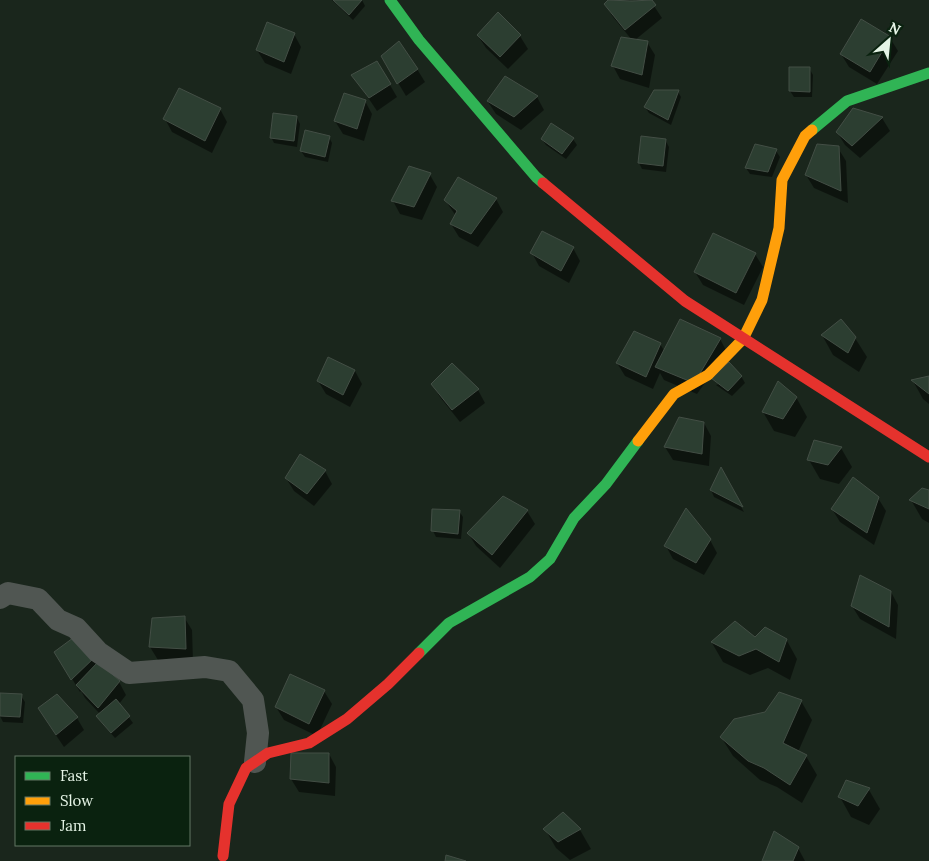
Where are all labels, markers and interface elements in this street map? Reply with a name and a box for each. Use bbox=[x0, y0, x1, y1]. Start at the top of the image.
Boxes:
north arrow bbox=[864, 15, 914, 65]
text: N bbox=[886, 18, 904, 39]
legend bbox=[15, 756, 190, 846]
text: Fast bbox=[60, 766, 88, 785]
text: Slow bbox=[60, 791, 93, 810]
text: Jam bbox=[59, 816, 87, 835]

